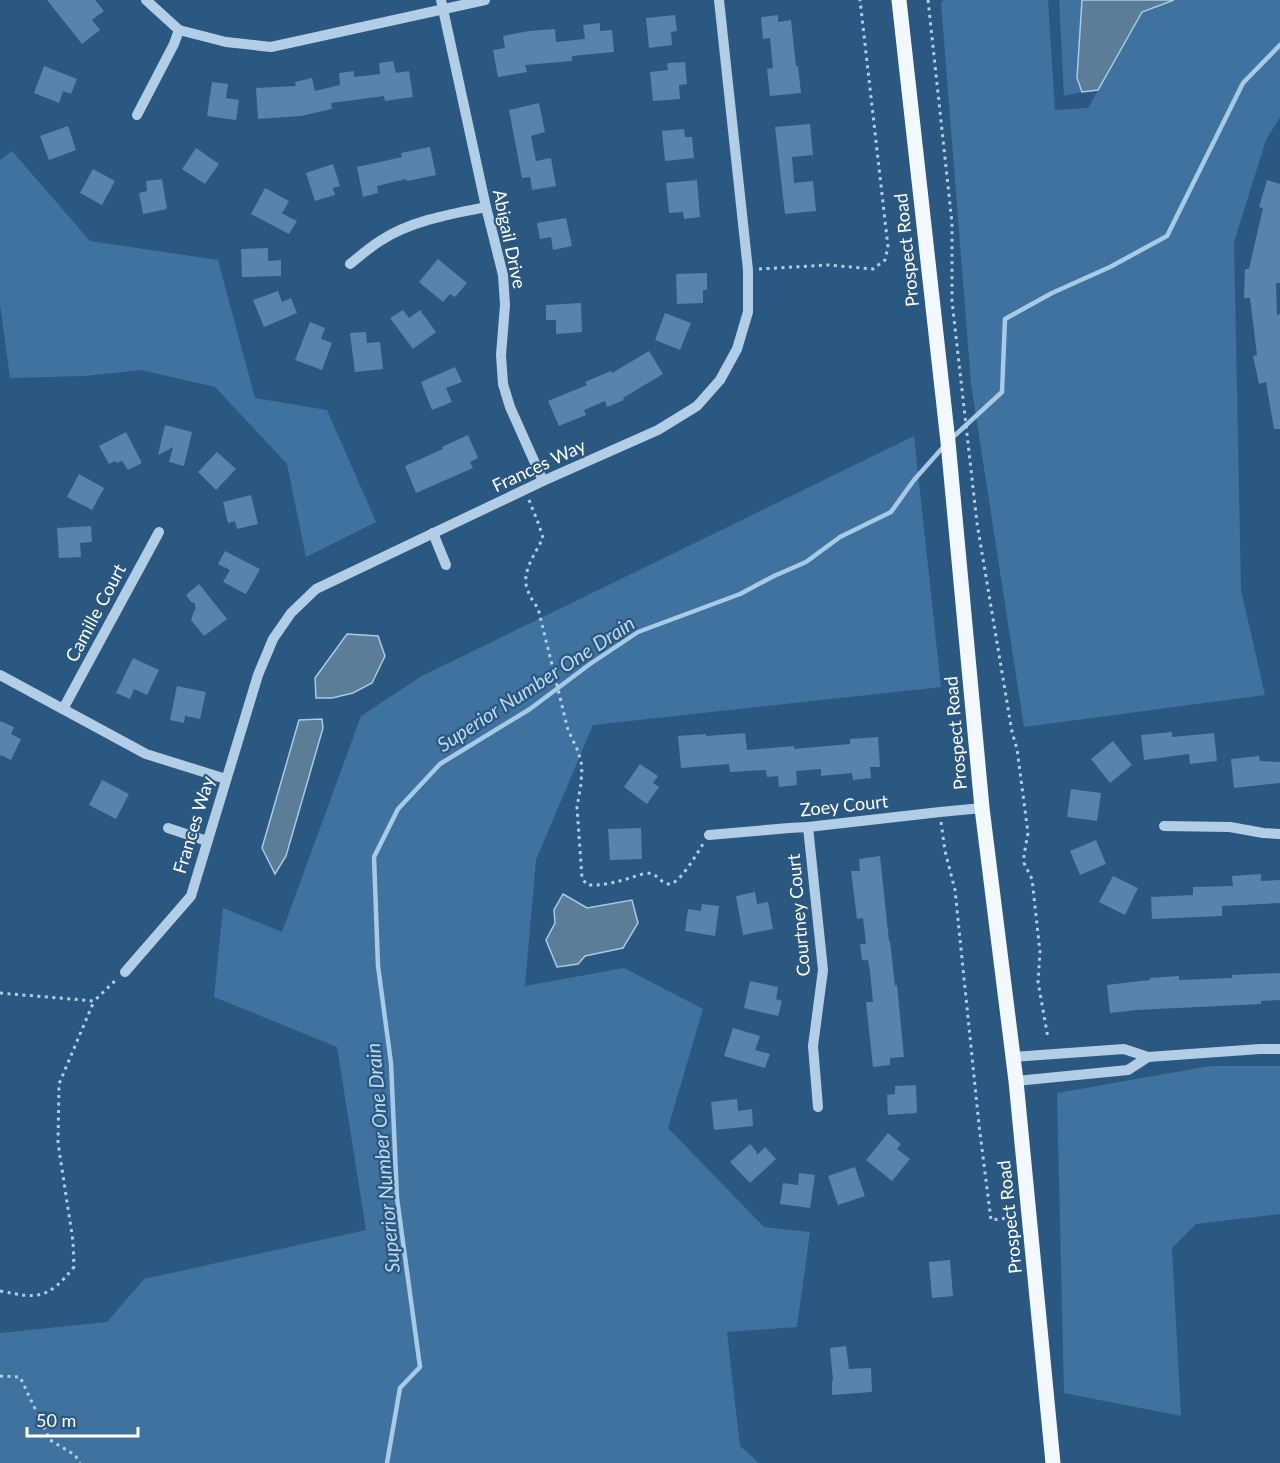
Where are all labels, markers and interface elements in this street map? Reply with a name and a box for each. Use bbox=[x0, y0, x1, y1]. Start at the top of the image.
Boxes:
street label: Abigail Drive bbox=[489, 187, 531, 290]
street label: Prospect Road bbox=[889, 192, 923, 308]
street label: Frances Way bbox=[488, 434, 589, 496]
street label: Camille Court bbox=[60, 559, 130, 665]
water label: Superior Number One Drain bbox=[432, 610, 639, 756]
street label: Prospect Road bbox=[939, 675, 971, 791]
street label: Frances Way bbox=[168, 773, 218, 876]
street label: Zoey Court bbox=[799, 789, 890, 821]
street label: Courtney Court bbox=[782, 852, 814, 977]
water label: Superior Number One Drain bbox=[360, 1042, 404, 1274]
street label: Prospect Road bbox=[992, 1159, 1026, 1275]
scale bar bbox=[27, 1400, 138, 1438]
text: 50 m bbox=[36, 1409, 76, 1431]

